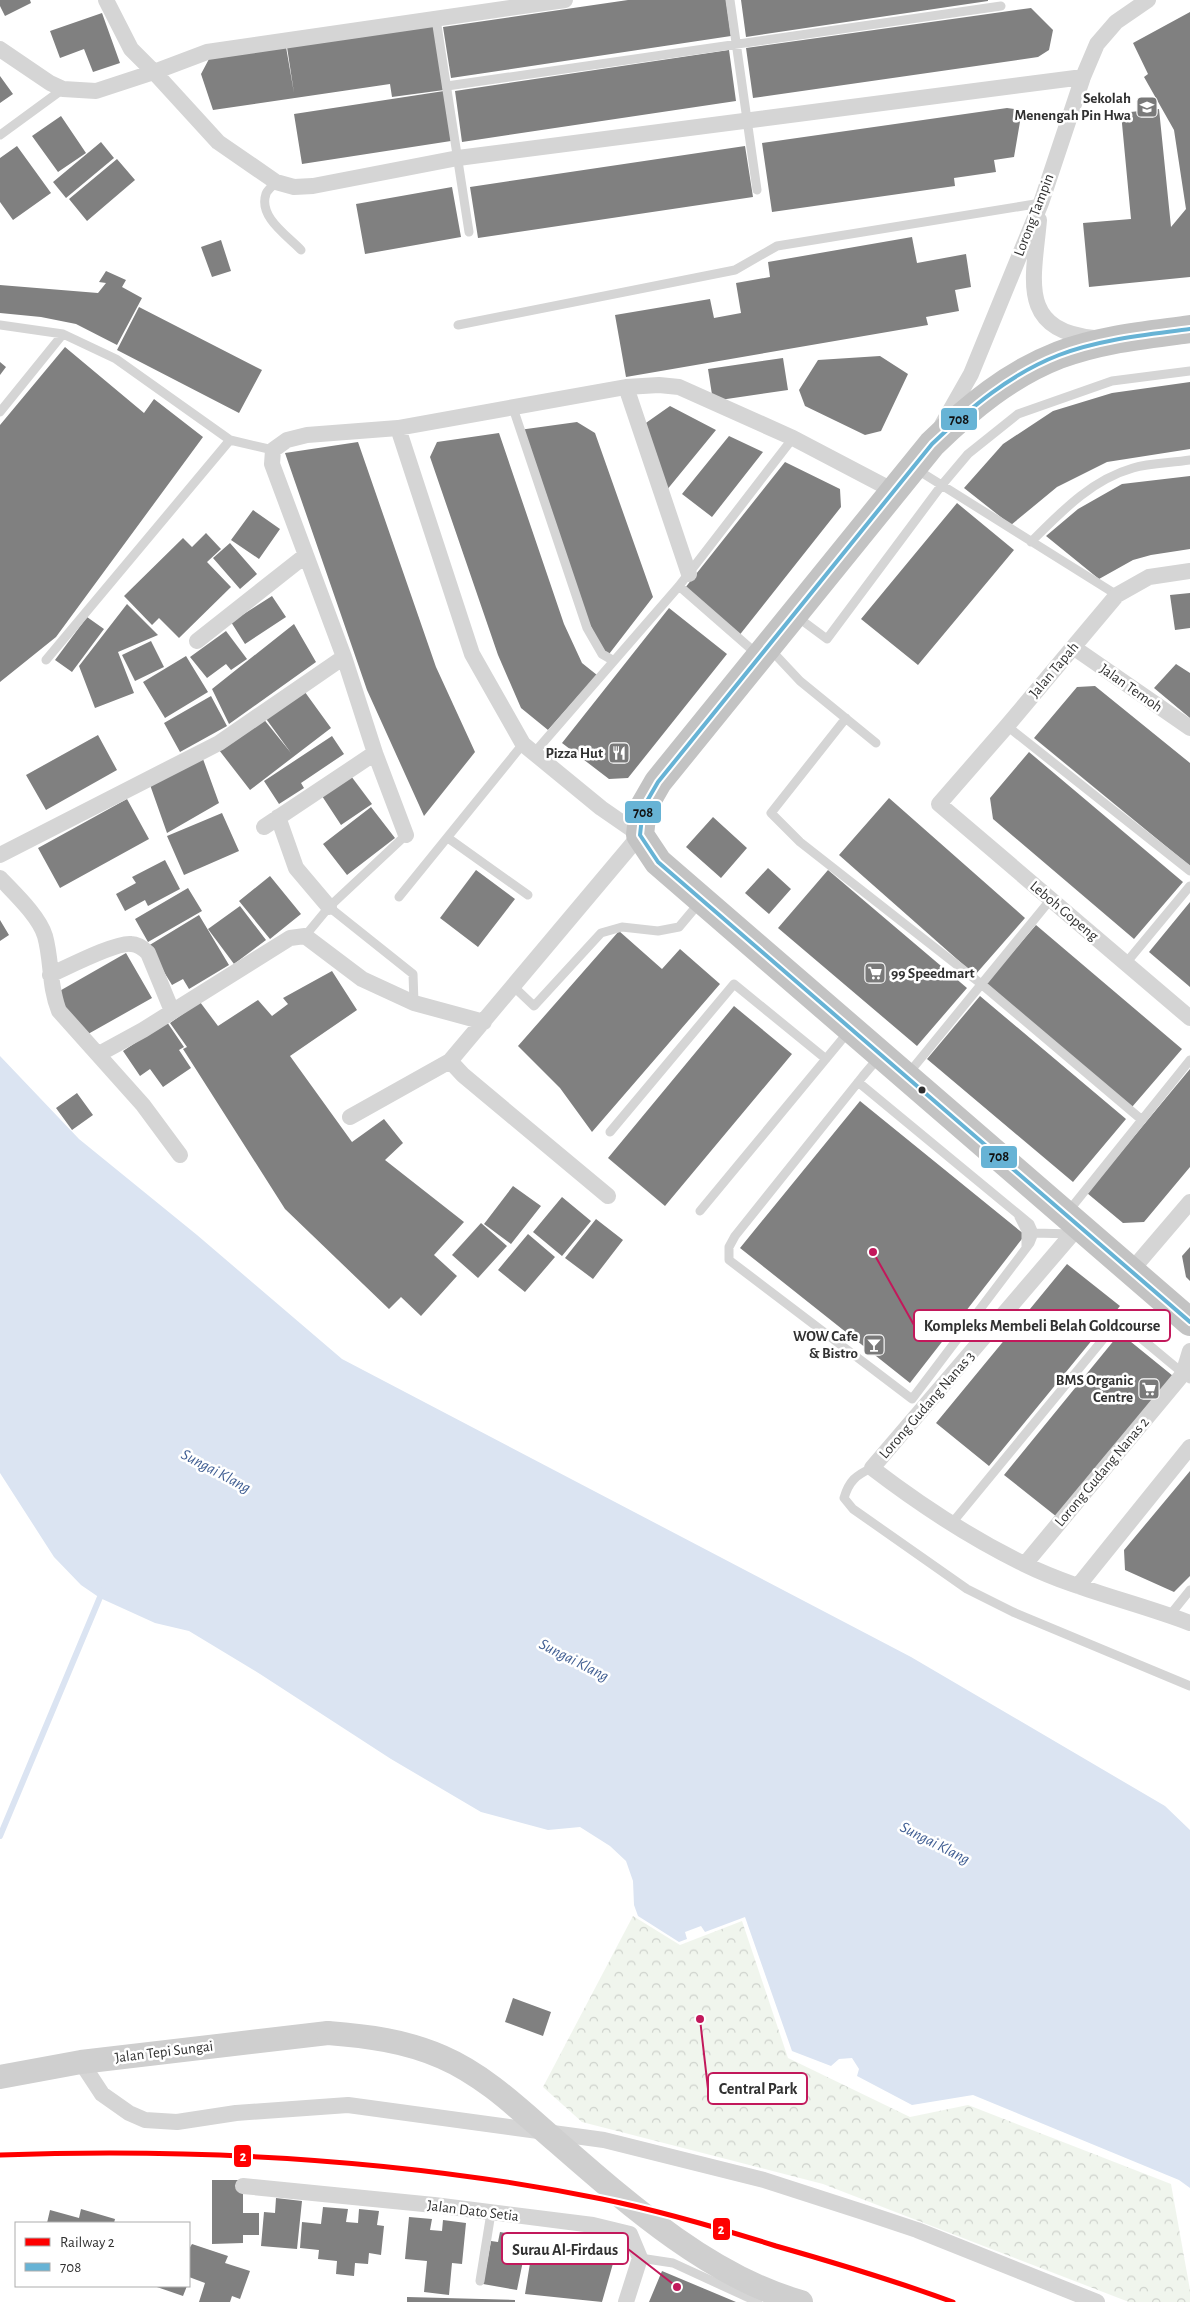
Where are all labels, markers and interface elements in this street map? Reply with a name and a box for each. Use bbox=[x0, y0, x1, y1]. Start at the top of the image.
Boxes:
place label: Sekolah Menengah Pin Hwa bbox=[1015, 91, 1131, 123]
school or university icon: Sekolah Menengah Pin Hwa bbox=[1135, 95, 1159, 119]
street label: Lorong Tampin bbox=[1011, 172, 1057, 258]
line badge: 708 bbox=[940, 407, 978, 431]
text: 708 bbox=[949, 413, 969, 427]
street label: Jalan Tapah bbox=[1027, 639, 1081, 701]
street label: Jalan Temoh bbox=[1097, 661, 1165, 715]
restaurant icon: Pizza Hut bbox=[607, 741, 631, 765]
place label: Pizza Hut bbox=[545, 746, 603, 761]
line badge: 708 bbox=[624, 800, 662, 824]
text: 708 bbox=[633, 806, 653, 820]
street label: Leboh Gopeng bbox=[1027, 878, 1102, 944]
supermarket icon: 99 Speedmart bbox=[863, 961, 887, 985]
place label: 99 Speedmart bbox=[891, 966, 975, 981]
unlabelled marker bbox=[917, 1085, 927, 1095]
line badge: 708 bbox=[980, 1145, 1018, 1169]
text: 708 bbox=[989, 1150, 1009, 1164]
callout: Kompleks Membeli Belah Goldcourse bbox=[914, 1310, 1170, 1341]
text: Kompleks Membeli Belah Goldcourse bbox=[924, 1318, 1161, 1334]
place label: WOW Cafe & Bistro bbox=[793, 1329, 858, 1361]
bar icon: WOW Cafe & Bistro bbox=[862, 1333, 886, 1357]
street label: Lorong Gudang Nanas 3 bbox=[876, 1348, 978, 1462]
place label: BMS Organic Centre bbox=[1056, 1373, 1133, 1405]
supermarket icon: BMS Organic Centre bbox=[1137, 1377, 1161, 1401]
street label: Lorong Gudang Nanas 2 bbox=[1052, 1414, 1152, 1529]
water label: Sungai Klang bbox=[179, 1446, 253, 1496]
water label: Sungai Klang bbox=[537, 1636, 611, 1684]
water label: Sungai Klang bbox=[898, 1819, 972, 1867]
street label: Jalan Tepi Sungai bbox=[114, 2039, 214, 2065]
callout: Central Park bbox=[708, 2073, 807, 2104]
text: Central Park bbox=[719, 2081, 797, 2097]
line badge: 2 bbox=[233, 2144, 252, 2168]
text: 2 bbox=[240, 2150, 247, 2164]
street label: Jalan Dato Setia bbox=[426, 2198, 520, 2224]
line badge: 2 bbox=[712, 2217, 731, 2241]
legend bbox=[15, 2222, 190, 2287]
text: 2 bbox=[718, 2223, 725, 2237]
callout: Surau Al-Firdaus bbox=[502, 2233, 628, 2264]
text: Railway 2 bbox=[60, 2235, 115, 2250]
text: Surau Al-Firdaus bbox=[512, 2242, 618, 2258]
text: 708 bbox=[60, 2260, 81, 2275]

